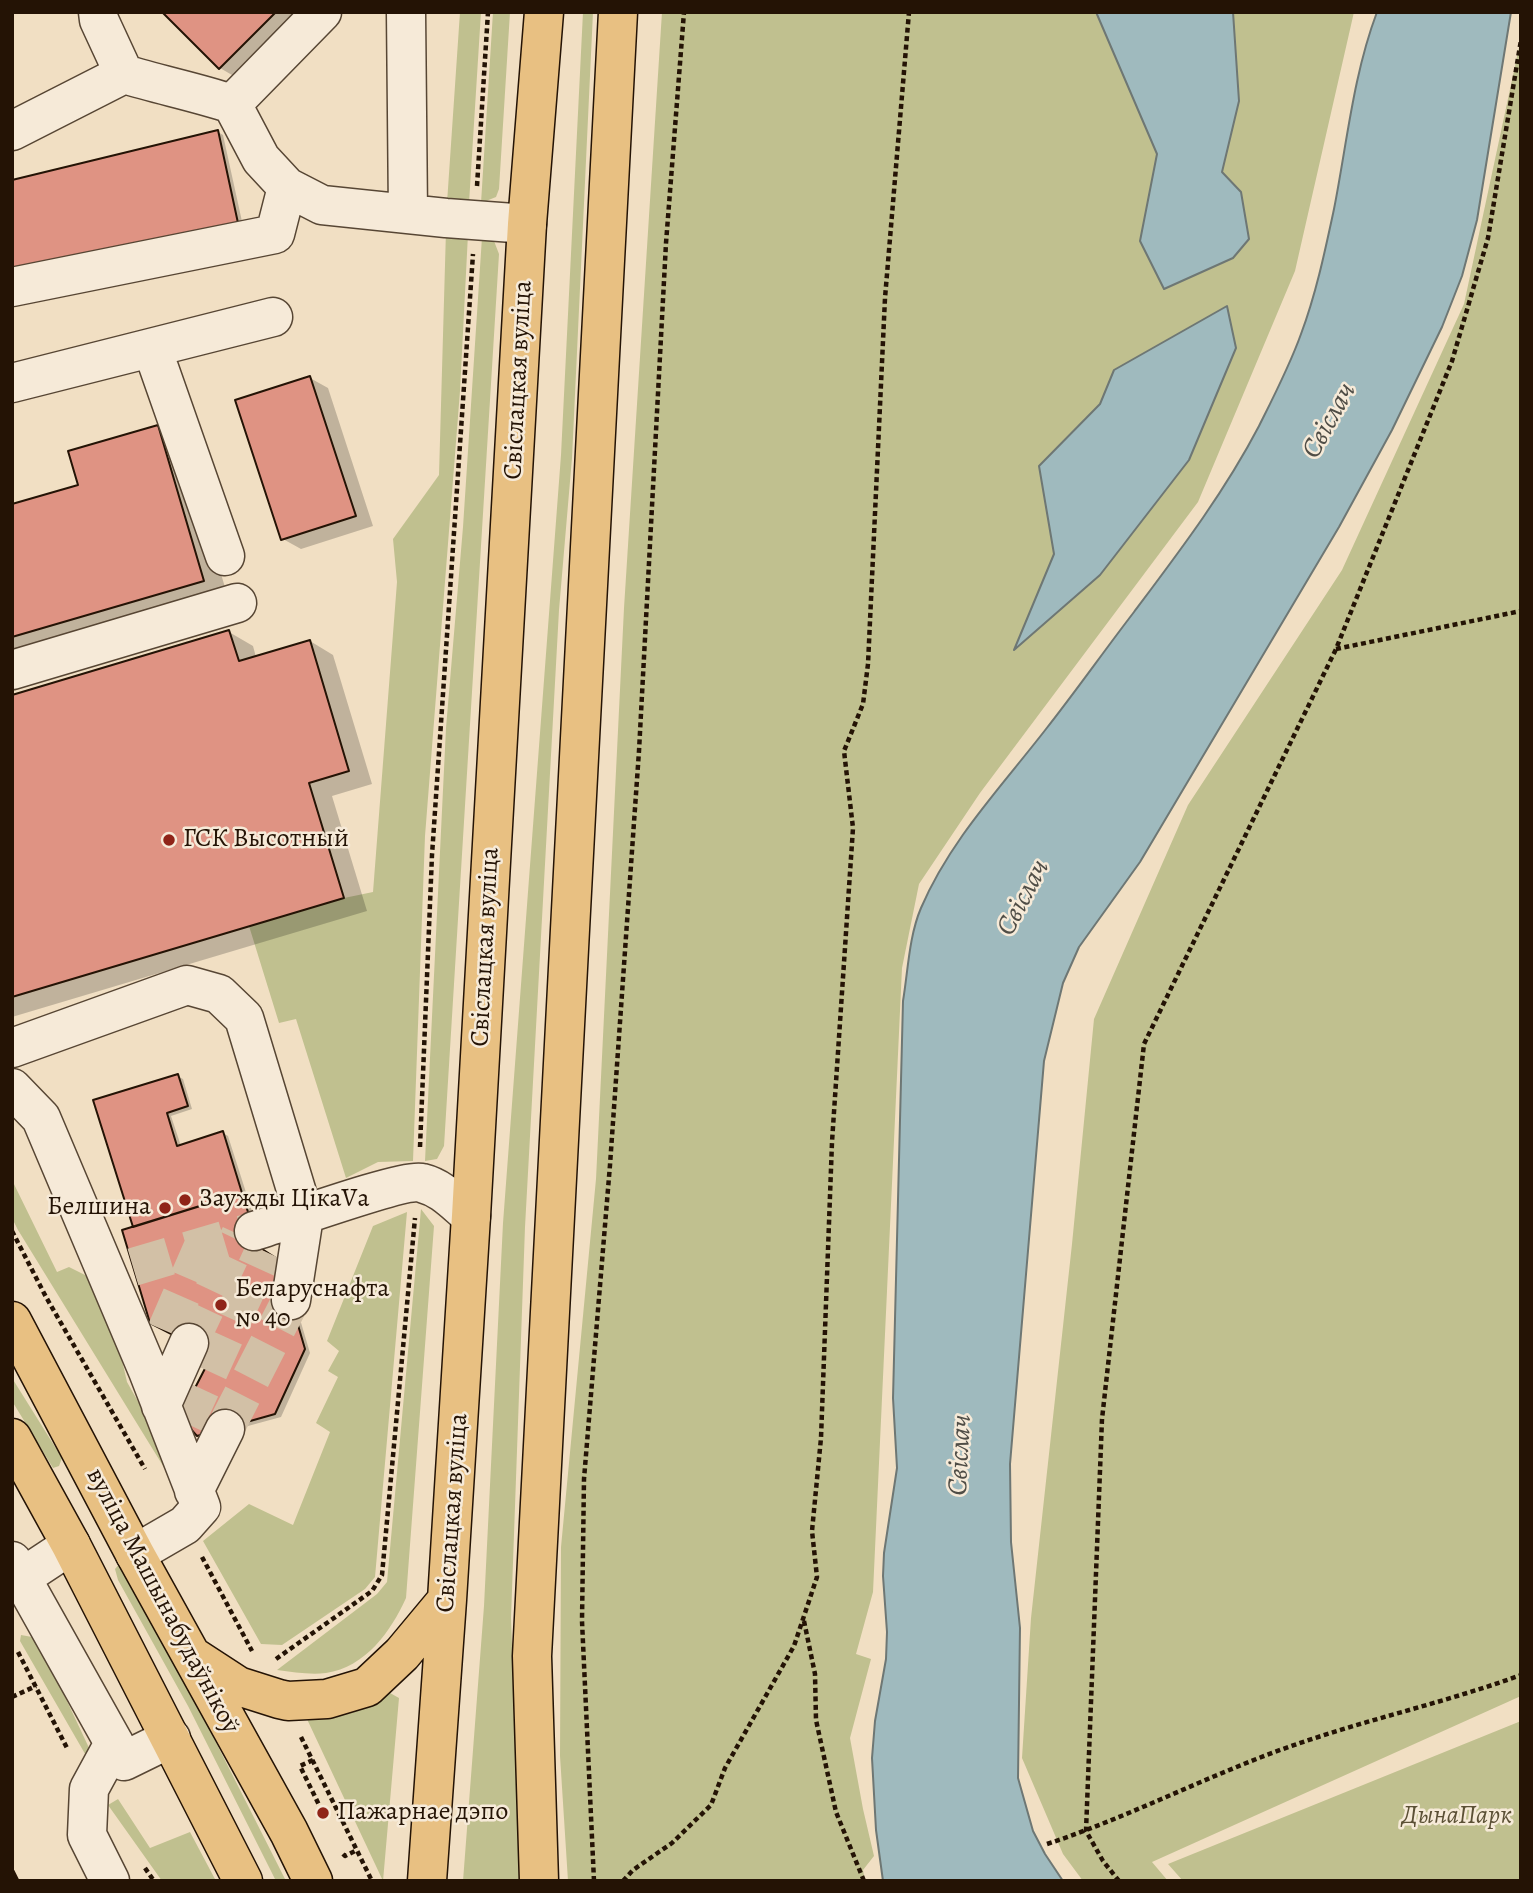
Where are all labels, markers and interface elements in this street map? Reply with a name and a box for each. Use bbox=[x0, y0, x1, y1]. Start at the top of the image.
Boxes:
street label: Свіслацкая вуліца bbox=[498, 280, 540, 480]
water label: Свіслач bbox=[1296, 377, 1364, 465]
place label: ГСК Высотный bbox=[183, 824, 349, 856]
marker: ГСК Высотный bbox=[161, 832, 177, 848]
street label: Свіслацкая вуліца bbox=[465, 847, 507, 1047]
water label: Свіслач bbox=[990, 854, 1058, 942]
place label: Заужды ЦікаVа bbox=[199, 1184, 369, 1216]
place label: Белшина bbox=[47, 1192, 151, 1224]
marker: Заужды ЦікаVа bbox=[177, 1192, 193, 1208]
marker: Белшина bbox=[157, 1200, 173, 1216]
place label: Беларуснафта № 40 bbox=[235, 1274, 390, 1336]
marker: Беларуснафта № 40 bbox=[213, 1297, 229, 1313]
street label: Свіслацкая вуліца bbox=[430, 1412, 476, 1614]
water label: Свіслач bbox=[942, 1414, 980, 1496]
street label: вуліца Машынабудаўнікоў bbox=[79, 1463, 245, 1739]
place label: Пажарнае дэпо bbox=[337, 1797, 508, 1829]
park label: ДынаПарк bbox=[1402, 1801, 1512, 1833]
marker: Пажарнае дэпо bbox=[315, 1805, 331, 1821]

